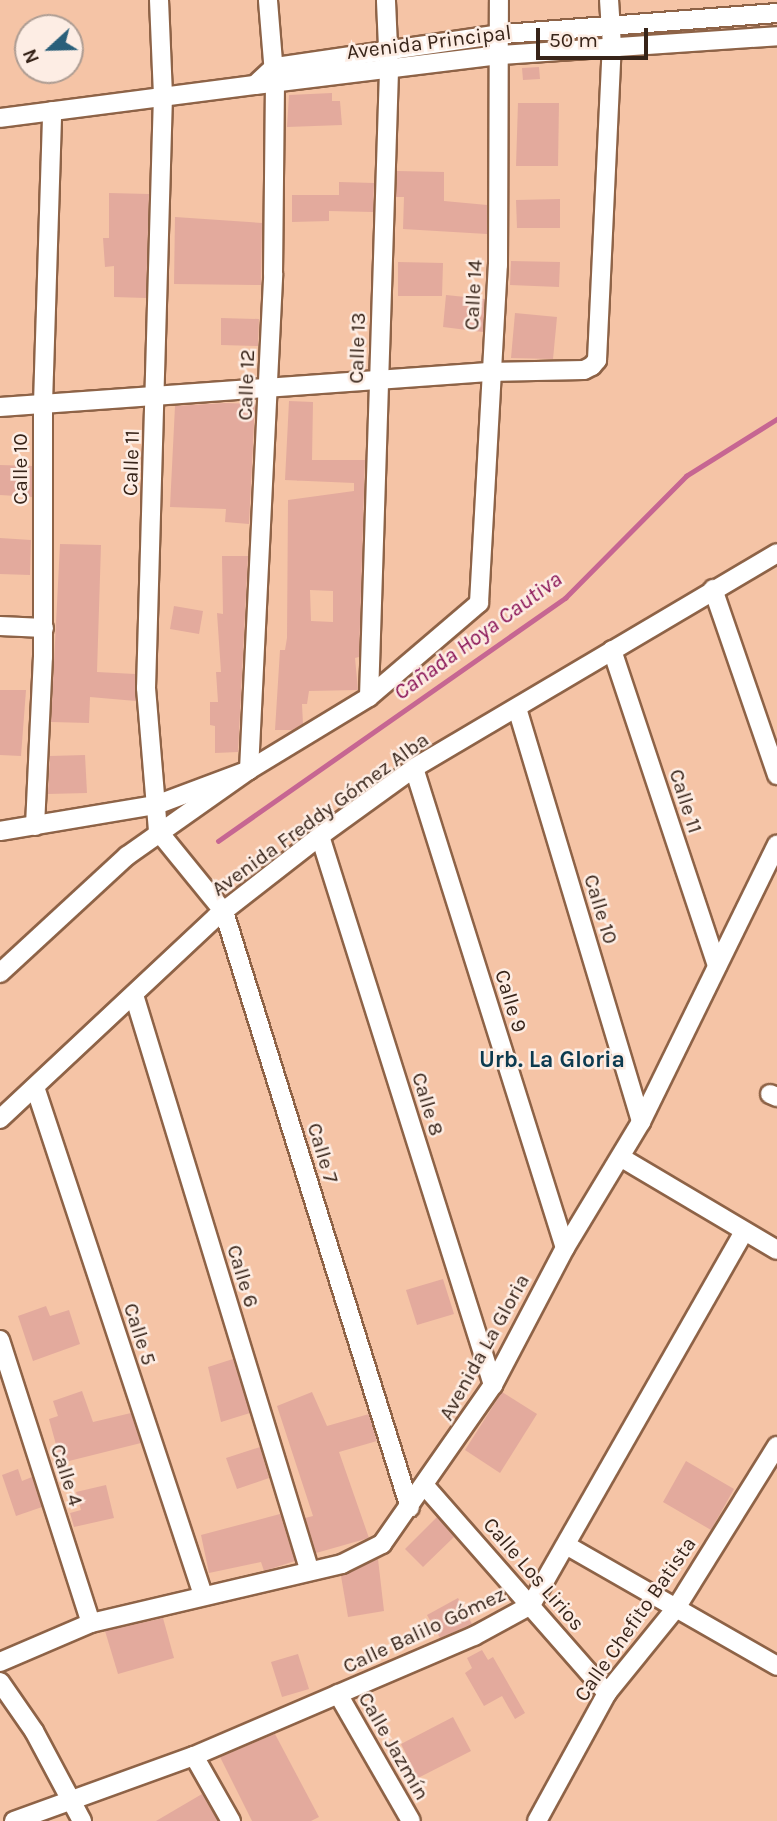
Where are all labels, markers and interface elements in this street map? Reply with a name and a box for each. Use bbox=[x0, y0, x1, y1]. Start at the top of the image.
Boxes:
north arrow bbox=[14, 14, 84, 84]
scale bar bbox=[539, 14, 651, 58]
street label: Avenida Principal bbox=[345, 19, 513, 65]
text: 50 m bbox=[549, 28, 598, 52]
text: N bbox=[19, 46, 44, 67]
street label: Calle 14 bbox=[459, 259, 487, 331]
street label: Calle 13 bbox=[343, 312, 371, 384]
street label: Calle 12 bbox=[232, 349, 260, 421]
street label: Calle 11 bbox=[117, 430, 145, 496]
street label: Calle 10 bbox=[7, 433, 33, 505]
water label: Cañada Hoya Cautiva bbox=[388, 566, 568, 706]
street label: Avenida Freddy Gómez Alba bbox=[207, 727, 433, 901]
street label: Calle 11 bbox=[664, 766, 708, 836]
street label: Calle 10 bbox=[579, 871, 623, 947]
street label: Calle 9 bbox=[490, 967, 532, 1035]
district label: Urb. La Gloria bbox=[479, 1046, 625, 1074]
street label: Calle 8 bbox=[406, 1069, 450, 1139]
street label: Calle 7 bbox=[302, 1120, 344, 1186]
street label: Calle 6 bbox=[222, 1242, 264, 1310]
street label: Avenida La Gloria bbox=[433, 1269, 535, 1425]
street label: Calle 5 bbox=[118, 1300, 162, 1368]
street label: Calle 4 bbox=[45, 1441, 89, 1509]
street label: Calle Los Lirios bbox=[478, 1512, 590, 1636]
street label: Calle Chefito Batista bbox=[569, 1532, 701, 1706]
street label: Calle Balilo Gómez bbox=[339, 1581, 509, 1679]
street label: Calle Jazmín bbox=[353, 1688, 435, 1804]

